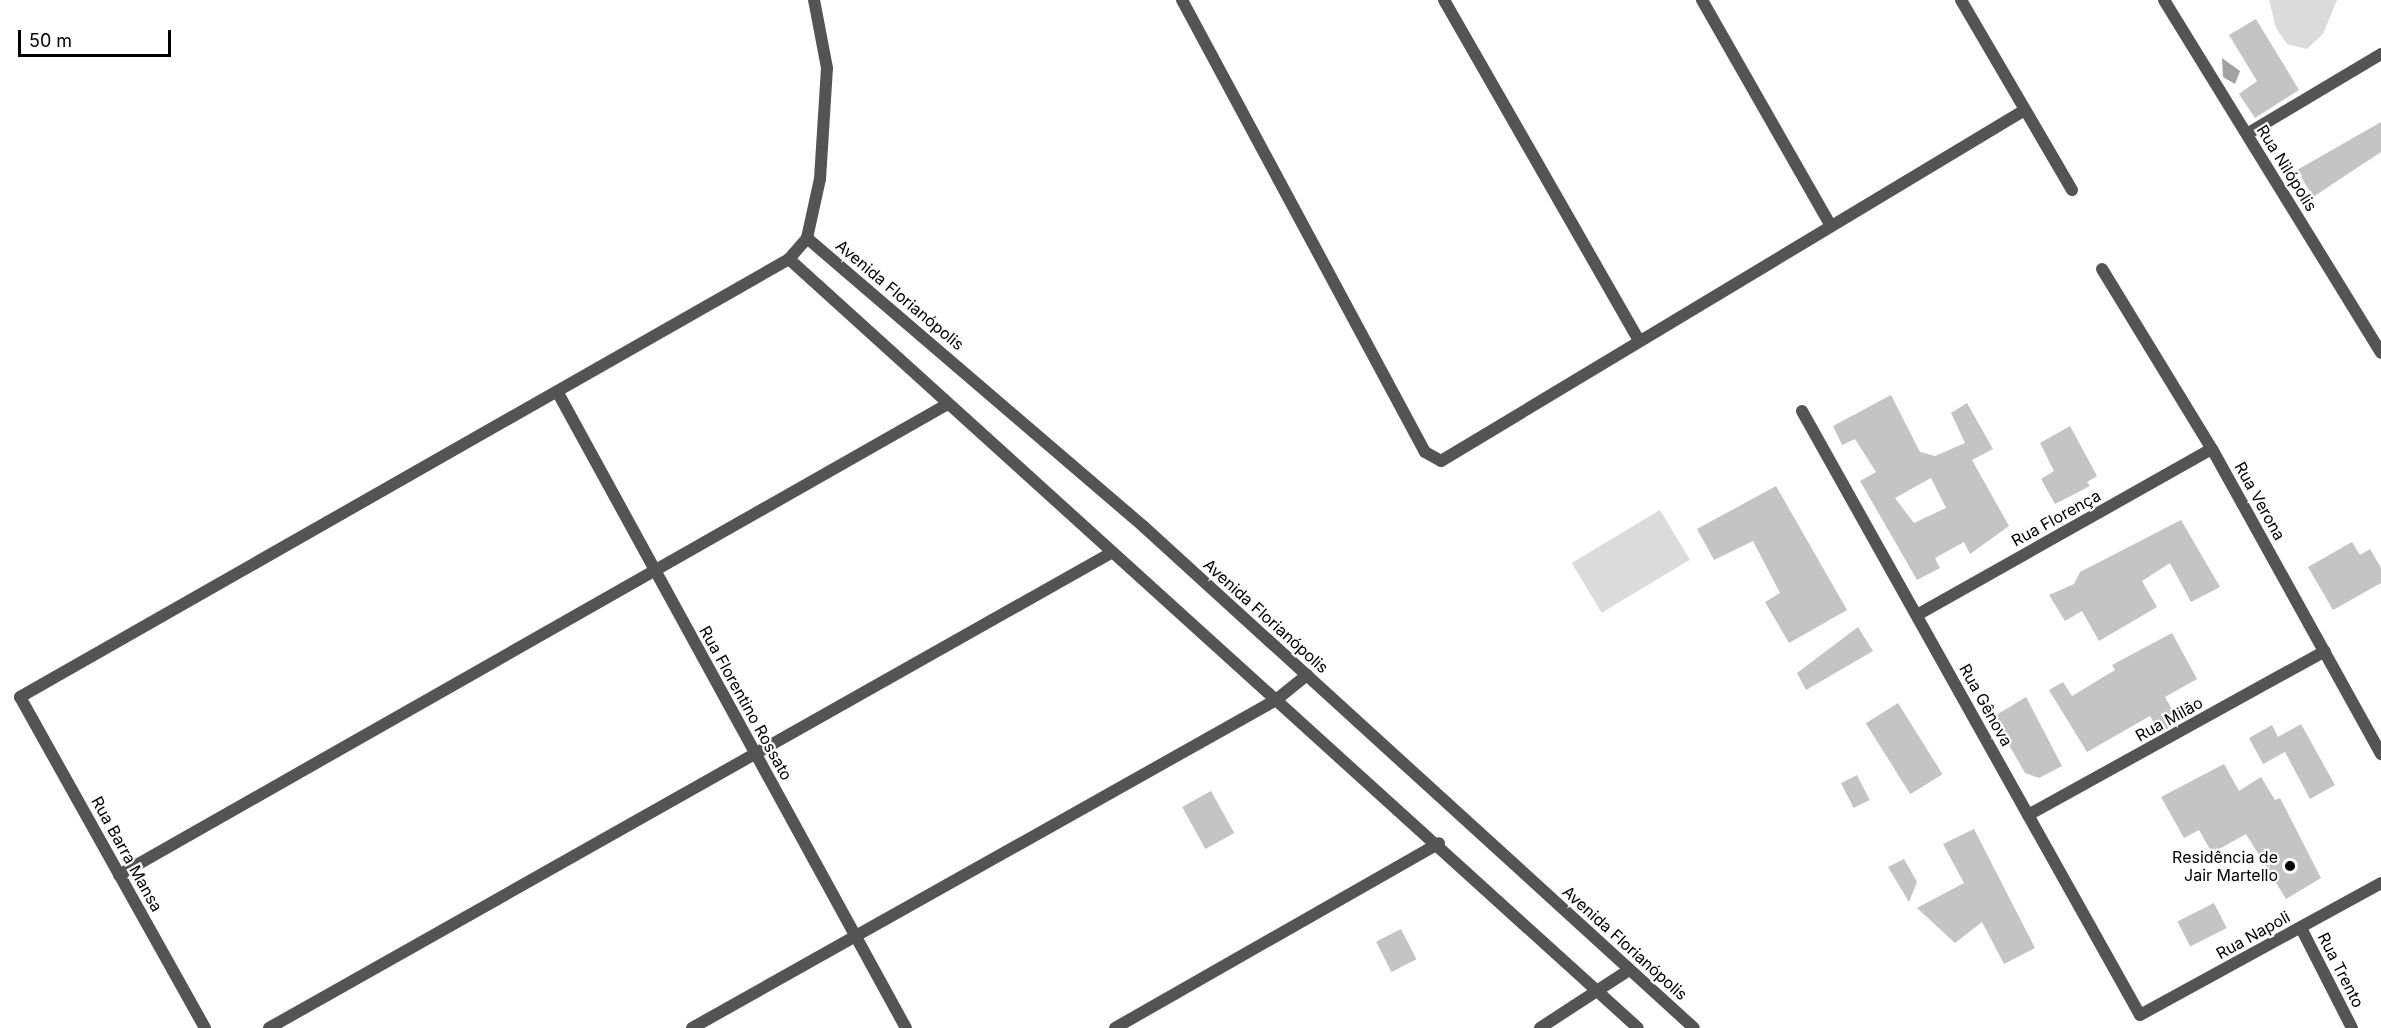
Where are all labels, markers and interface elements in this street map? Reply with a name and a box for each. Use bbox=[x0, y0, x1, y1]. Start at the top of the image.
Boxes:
scale bar bbox=[21, 18, 174, 56]
text: 50 m bbox=[29, 30, 72, 51]
street label: Rua Nilópolis bbox=[2253, 121, 2321, 215]
street label: Avenida Florianópolis bbox=[832, 236, 968, 354]
street label: Rua Verona bbox=[2231, 458, 2289, 544]
street label: Rua Florença bbox=[2008, 486, 2104, 550]
street label: Avenida Florianópolis bbox=[1200, 555, 1332, 677]
street label: Rua Florentino Rossato bbox=[696, 622, 796, 784]
street label: Rua Gênova bbox=[1956, 660, 2016, 750]
street label: Rua Milão bbox=[2132, 693, 2206, 745]
street label: Rua Barra Mansa bbox=[87, 793, 167, 915]
place label: Residência de Jair Martello bbox=[2172, 847, 2278, 885]
marker: Residência de Jair Martello bbox=[2283, 859, 2297, 873]
street label: Avenida Florianópolis bbox=[1559, 882, 1691, 1004]
street label: Rua Napoli bbox=[2213, 907, 2293, 963]
street label: Rua Trento bbox=[2314, 929, 2368, 1011]

